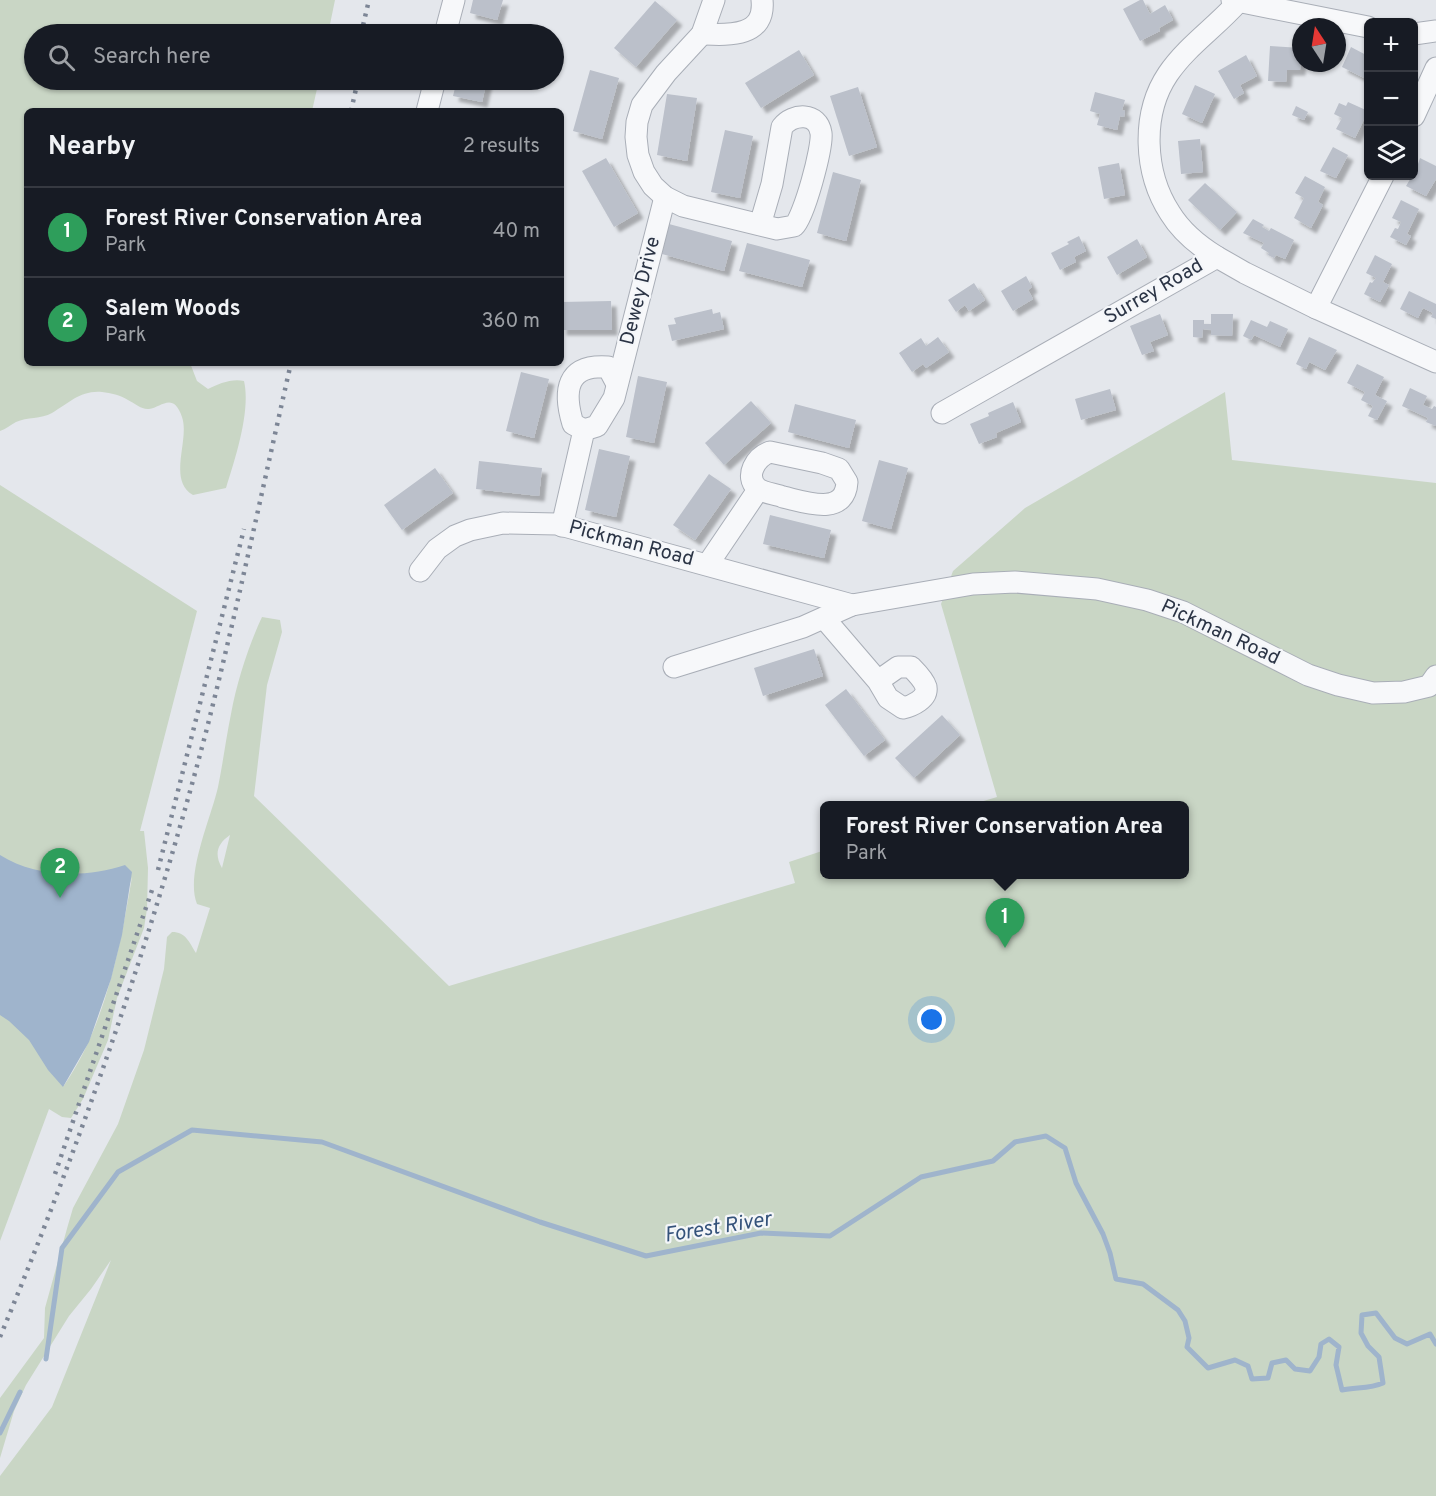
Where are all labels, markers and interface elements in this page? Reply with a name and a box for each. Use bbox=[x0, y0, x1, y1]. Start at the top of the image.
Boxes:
north arrow bbox=[1292, 18, 1346, 72]
map controls bbox=[1364, 18, 1418, 180]
button: + bbox=[1364, 18, 1418, 72]
search box bbox=[24, 24, 564, 90]
icon: search bbox=[45, 41, 78, 74]
text: Search here bbox=[93, 44, 211, 71]
button: − bbox=[1364, 72, 1418, 126]
button: layers bbox=[1364, 126, 1418, 180]
text: Nearby bbox=[48, 131, 136, 164]
text: 2 results bbox=[463, 134, 540, 160]
text: Forest River Conservation Area bbox=[105, 206, 422, 233]
text: 1 bbox=[64, 219, 72, 245]
text: 40 m bbox=[493, 219, 540, 245]
text: Park bbox=[105, 233, 146, 259]
street label: Dewey Drive bbox=[615, 234, 667, 348]
street label: Surrey Road bbox=[1100, 253, 1208, 331]
text: Salem Woods bbox=[105, 296, 241, 323]
text: 2 bbox=[61, 309, 74, 335]
text: 360 m bbox=[482, 309, 540, 335]
text: Park bbox=[105, 323, 146, 349]
street label: Pickman Road bbox=[566, 515, 696, 573]
street label: Pickman Road bbox=[1156, 594, 1284, 672]
popup bbox=[820, 801, 1189, 879]
text: Forest River Conservation Area bbox=[846, 814, 1163, 841]
text: Park bbox=[846, 841, 887, 867]
pin: 2 bbox=[40, 848, 80, 898]
pin: 1 bbox=[986, 898, 1024, 948]
your location bbox=[917, 1005, 946, 1034]
water label: Forest River bbox=[663, 1206, 775, 1250]

